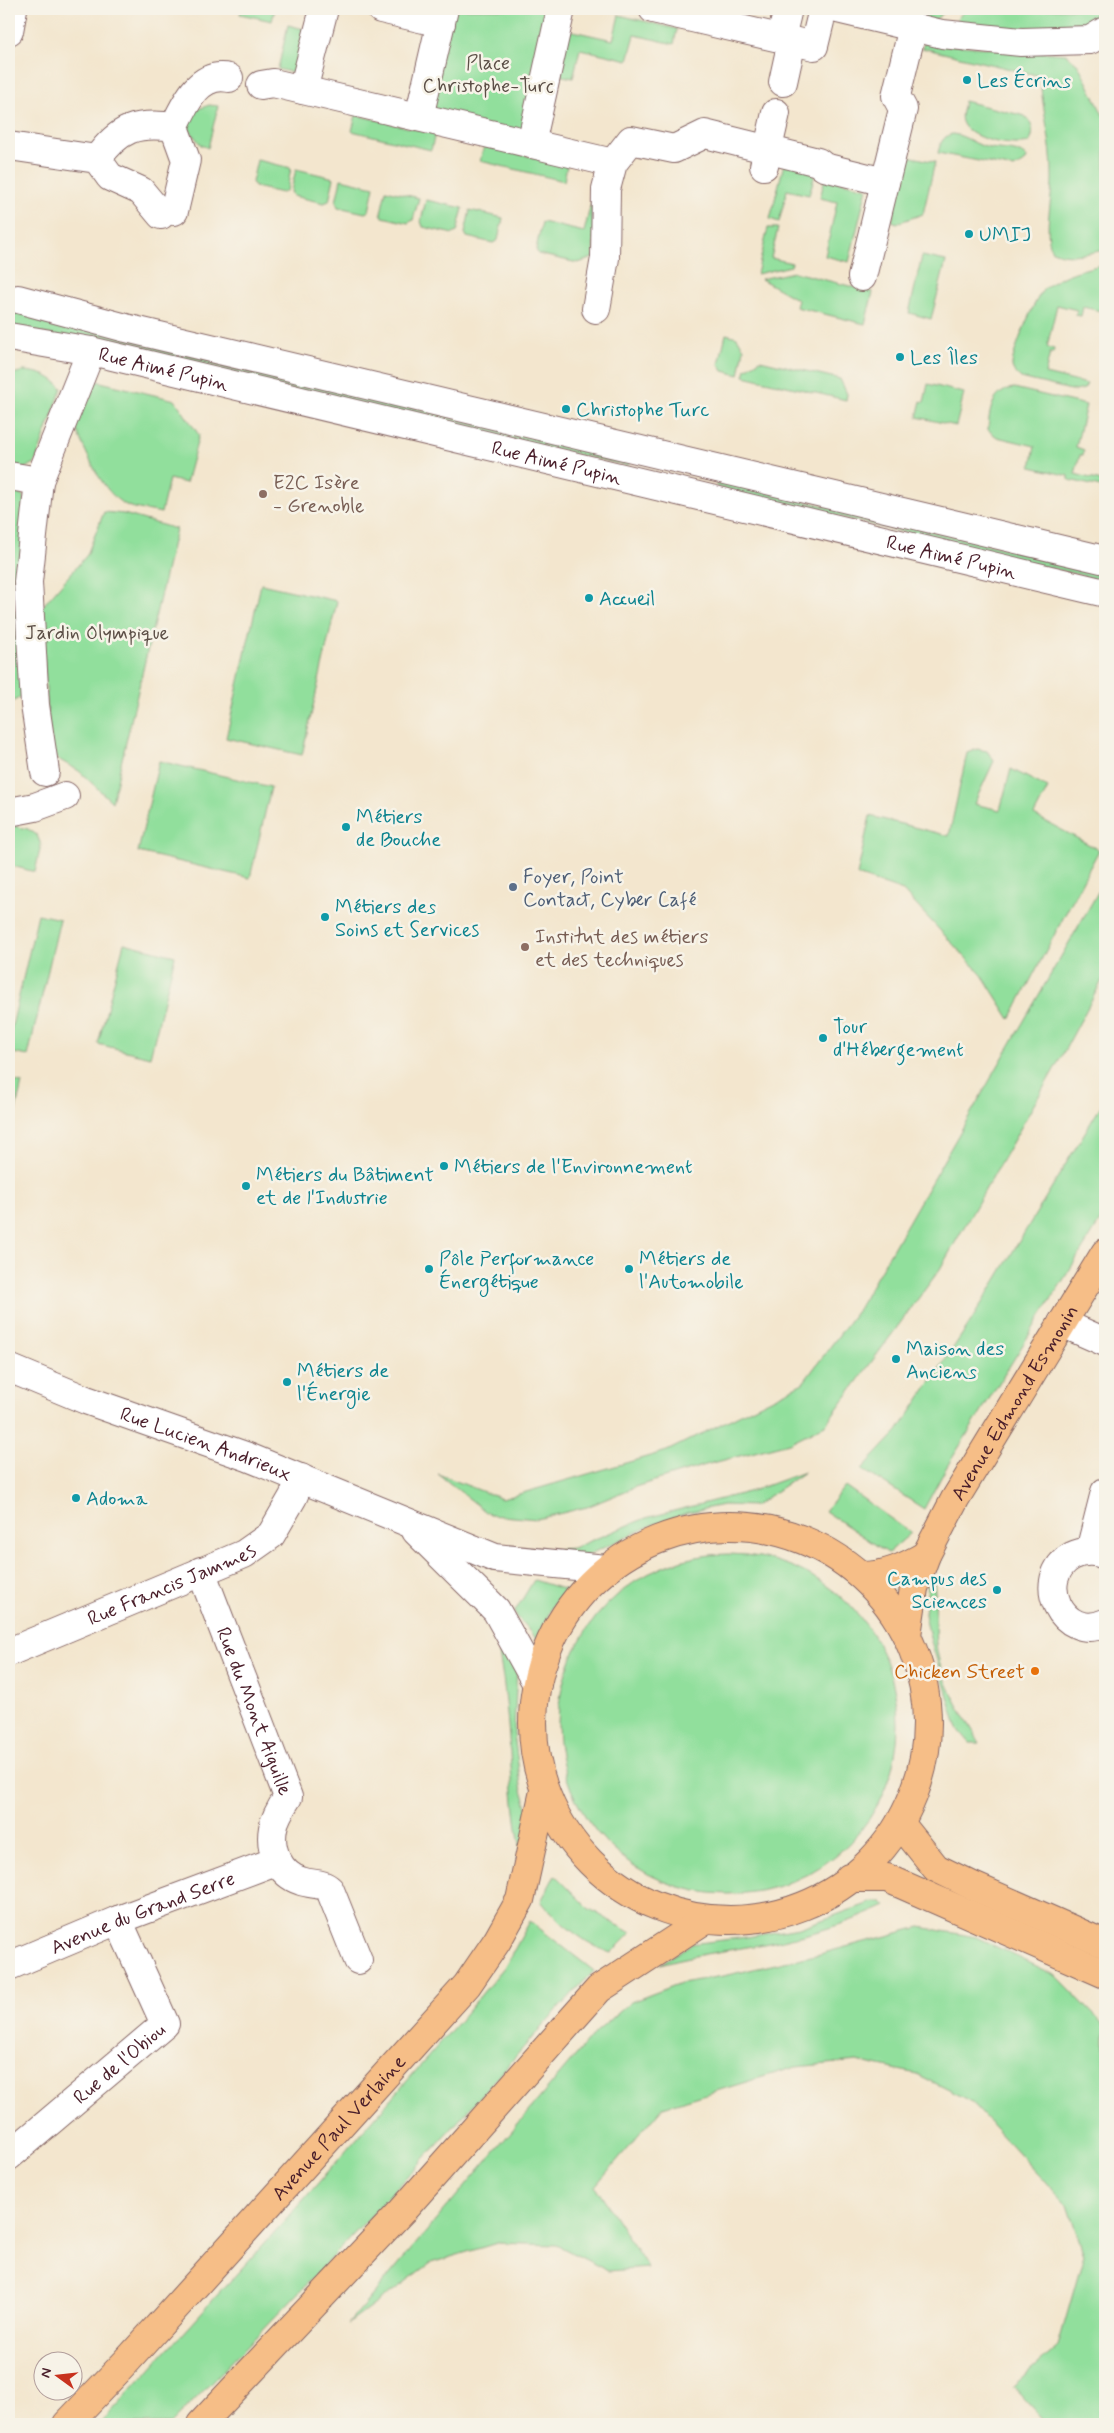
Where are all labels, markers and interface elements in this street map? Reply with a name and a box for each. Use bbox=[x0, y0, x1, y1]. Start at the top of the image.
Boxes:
park label: Place Christophe-Turc bbox=[422, 50, 554, 100]
place label: Les Écrins bbox=[977, 68, 1071, 95]
marker: Les Écrins bbox=[961, 74, 973, 86]
place label: UMIJ bbox=[979, 222, 1031, 249]
marker: UMIJ bbox=[963, 228, 975, 240]
street label: Rue Aimé Pupin bbox=[96, 341, 232, 398]
place label: Les Îles bbox=[910, 345, 978, 372]
marker: Les Îles bbox=[894, 351, 906, 363]
place label: Christophe Turc bbox=[576, 397, 710, 424]
marker: Christophe Turc bbox=[560, 403, 572, 415]
street label: Rue Aimé Pupin bbox=[489, 435, 625, 492]
place label: E2C Isère - Grenoble bbox=[273, 470, 364, 520]
marker: E2C Isère - Grenoble bbox=[257, 488, 269, 500]
street label: Rue Aimé Pupin bbox=[883, 529, 1019, 587]
place label: Accueil bbox=[599, 586, 655, 613]
marker: Accueil bbox=[583, 592, 595, 604]
park label: Jardin Olympique bbox=[25, 620, 169, 647]
place label: Métiers de Bouche bbox=[356, 804, 441, 854]
marker: Métiers de Bouche bbox=[340, 821, 352, 833]
place label: Foyer, Point Contact, Cyber Café bbox=[523, 864, 697, 914]
marker: Foyer, Point Contact, Cyber Café bbox=[507, 881, 519, 893]
place label: Métiers des Soins et Services bbox=[335, 894, 480, 944]
marker: Métiers des Soins et Services bbox=[319, 911, 331, 923]
place label: Institut des métiers et des techniques bbox=[535, 924, 708, 974]
marker: Institut des métiers et des techniques bbox=[519, 941, 531, 953]
place label: Tour d'Hébergement bbox=[833, 1014, 964, 1066]
marker: Tour d'Hébergement bbox=[817, 1032, 829, 1044]
place label: Métiers de l'Environnement bbox=[454, 1154, 692, 1181]
marker: Métiers de l'Environnement bbox=[438, 1160, 450, 1172]
place label: Métiers du Bâtiment et de l'Industrie bbox=[256, 1162, 434, 1212]
marker: Métiers du Bâtiment et de l'Industrie bbox=[240, 1180, 252, 1192]
place label: Pôle Performance Énergétique bbox=[439, 1246, 594, 1297]
place label: Métiers de l'Automobile bbox=[639, 1246, 744, 1296]
marker: Pôle Performance Énergétique bbox=[423, 1263, 435, 1275]
marker: Métiers de l'Automobile bbox=[623, 1263, 635, 1275]
street label: Avenue Edmond Esmonin bbox=[945, 1300, 1085, 1506]
place label: Maison des Anciens bbox=[906, 1336, 1004, 1386]
marker: Maison des Anciens bbox=[890, 1353, 902, 1365]
place label: Métiers de l'Énergie bbox=[297, 1358, 389, 1409]
marker: Métiers de l'Énergie bbox=[281, 1376, 293, 1388]
street label: Rue Lucien Andrieux bbox=[116, 1401, 296, 1489]
place label: Adoma bbox=[86, 1486, 148, 1513]
marker: Adoma bbox=[70, 1492, 82, 1504]
street label: Rue Francis Jammes bbox=[84, 1538, 262, 1633]
place label: Campus des Sciences bbox=[887, 1566, 987, 1616]
marker: Campus des Sciences bbox=[991, 1584, 1003, 1596]
street label: Rue du Mont Aiguille bbox=[209, 1623, 298, 1800]
place label: Chicken Street bbox=[894, 1659, 1025, 1686]
marker: Chicken Street bbox=[1029, 1665, 1041, 1677]
street label: Avenue du Grand Serre bbox=[47, 1866, 239, 1962]
street label: Rue de l'Obiou bbox=[68, 2017, 172, 2111]
street label: Avenue Paul Verlaine bbox=[266, 2049, 413, 2207]
north arrow bbox=[32, 2350, 82, 2400]
text: N bbox=[37, 2366, 56, 2380]

